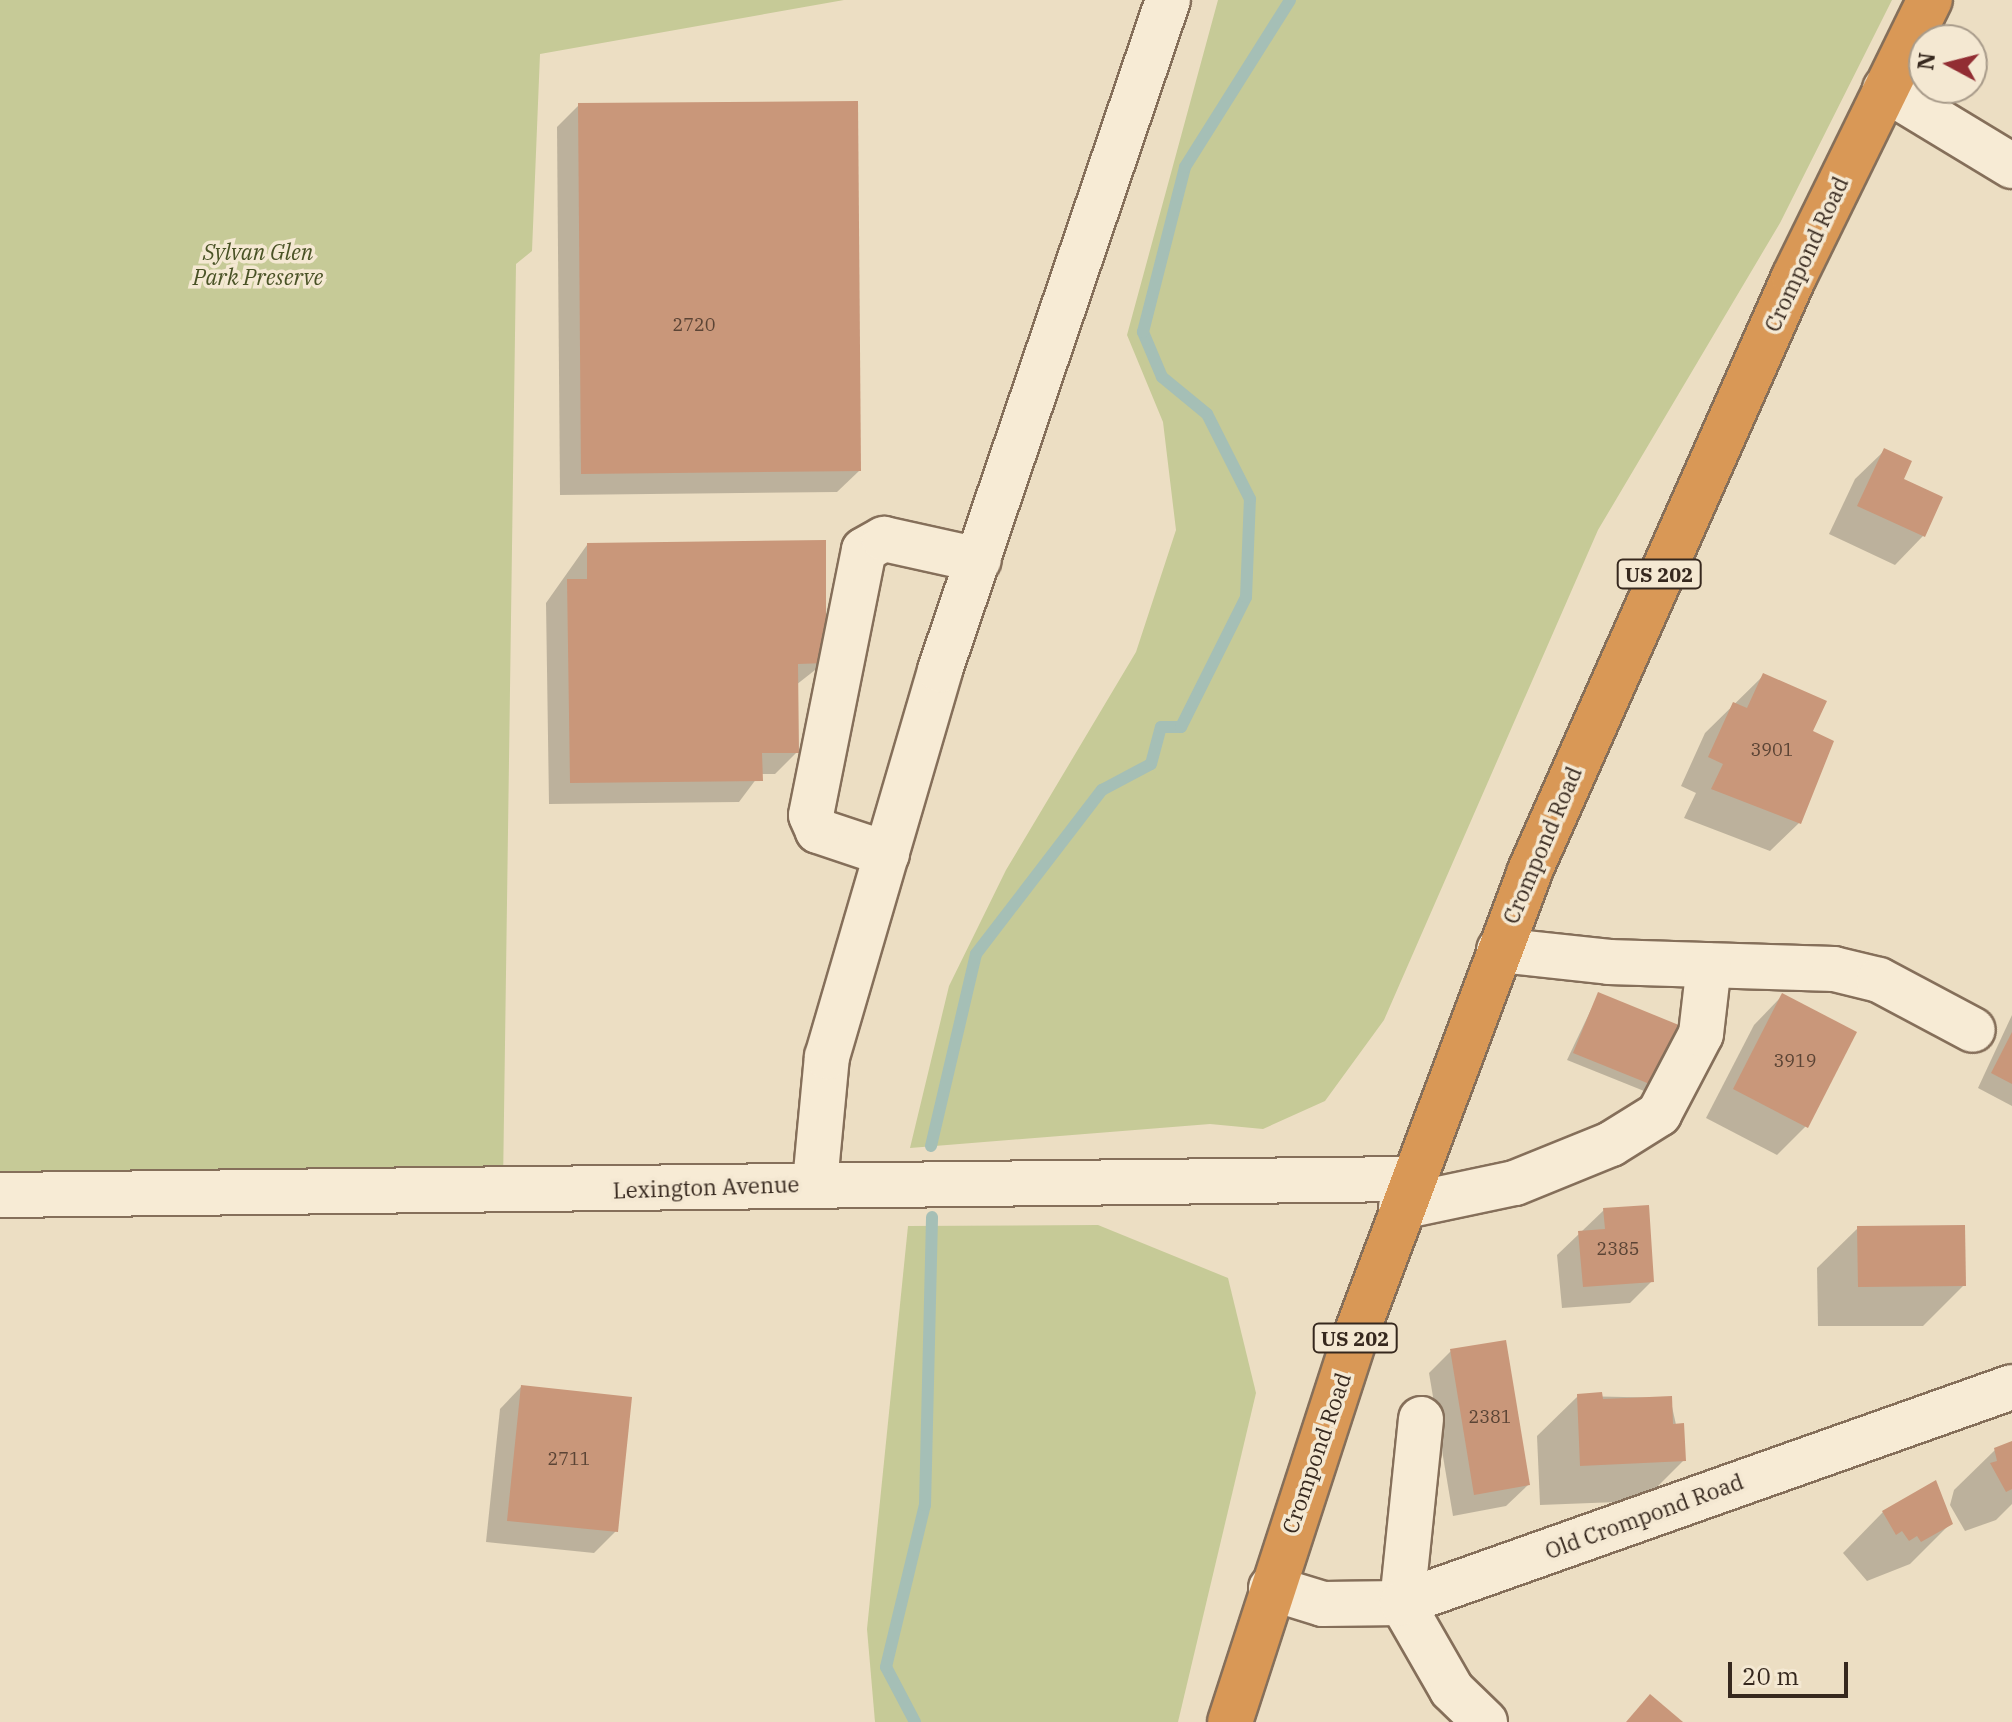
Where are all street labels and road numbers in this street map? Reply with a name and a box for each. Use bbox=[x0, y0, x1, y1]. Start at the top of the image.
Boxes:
street label: Crompond Road bbox=[1758, 172, 1854, 336]
road number: US 202 bbox=[1615, 558, 1703, 590]
street label: Crompond Road bbox=[1497, 762, 1587, 928]
street label: Lexington Avenue bbox=[612, 1171, 800, 1203]
road number: US 202 bbox=[1311, 1322, 1399, 1354]
street label: Crompond Road bbox=[1276, 1369, 1356, 1537]
street label: Old Crompond Road bbox=[1541, 1468, 1747, 1564]

